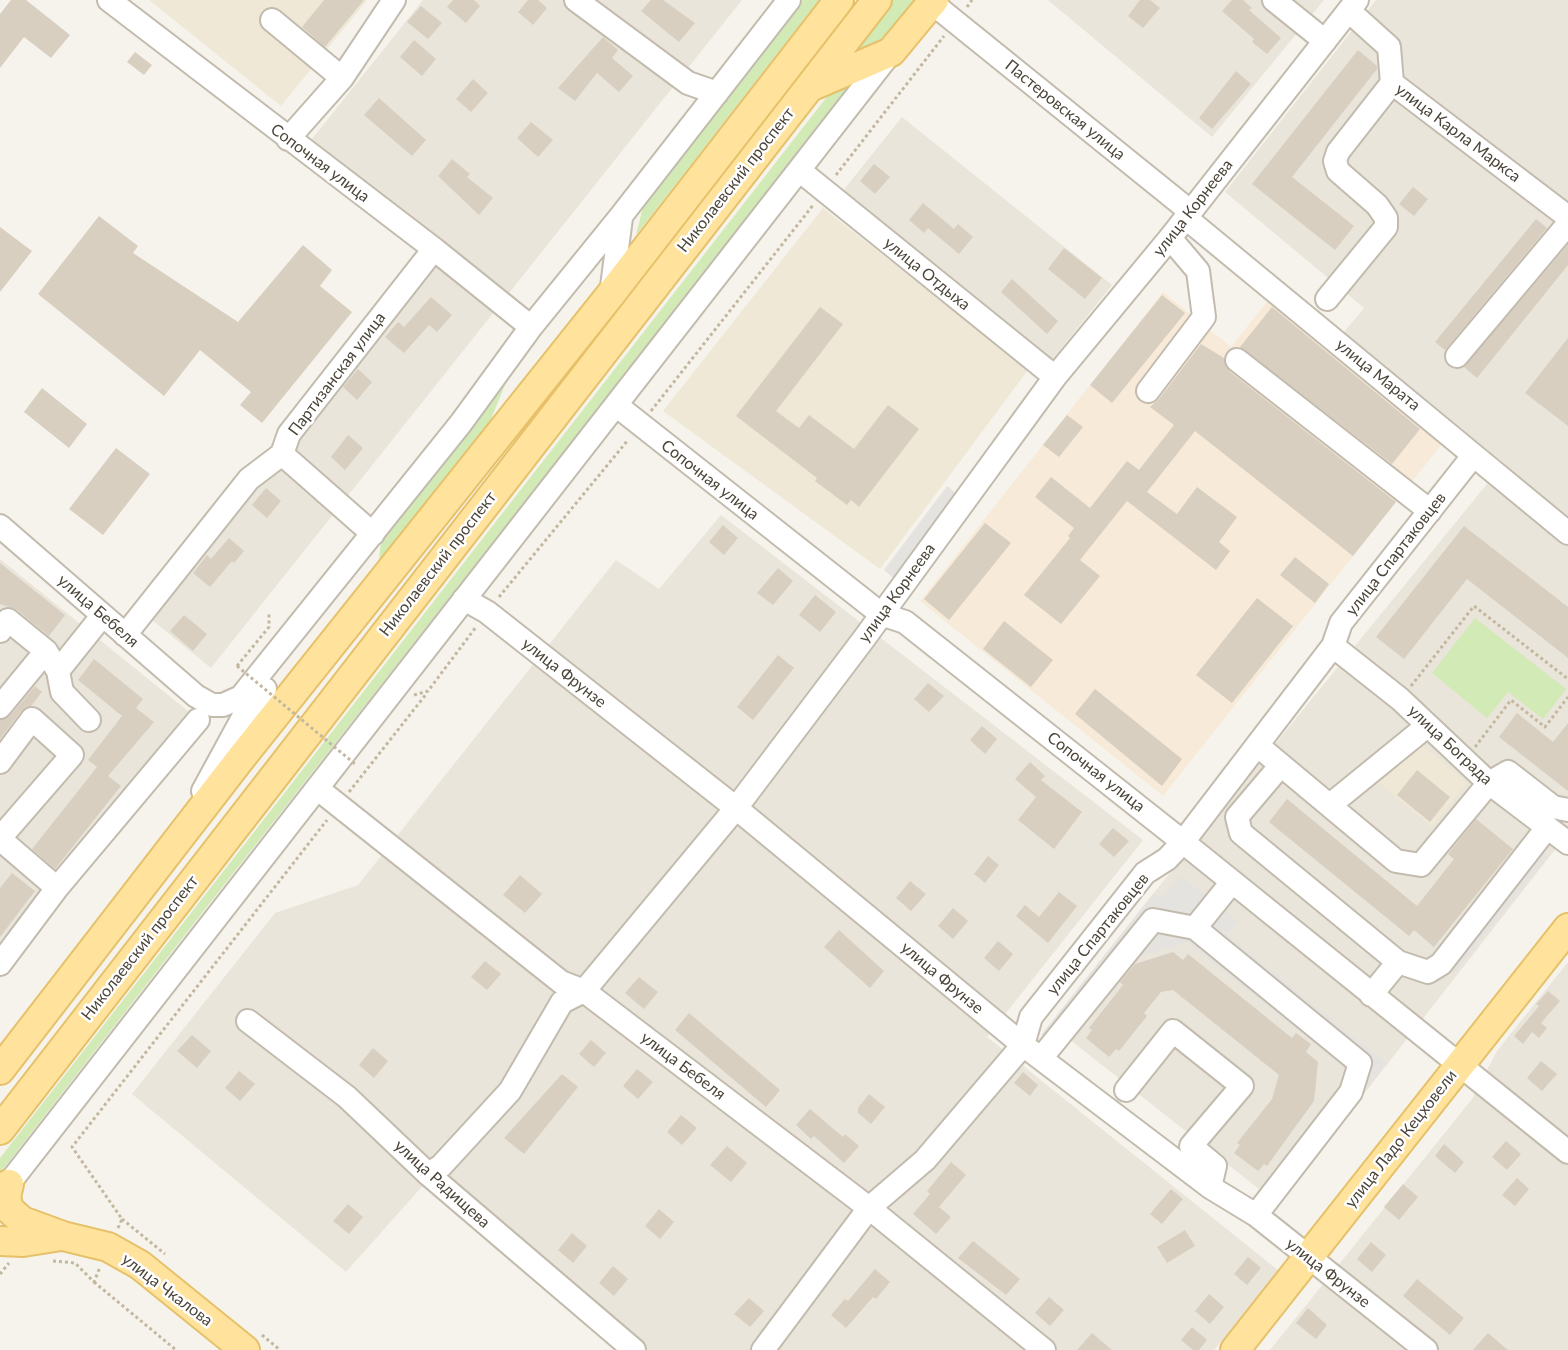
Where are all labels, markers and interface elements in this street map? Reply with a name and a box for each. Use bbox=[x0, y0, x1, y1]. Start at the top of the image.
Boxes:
street label: Пастеровская улица bbox=[1001, 56, 1129, 164]
street label: улица Карла Маркса bbox=[1392, 80, 1524, 186]
street label: Николаевский проспект bbox=[673, 104, 799, 256]
street label: Сопочная улица bbox=[267, 120, 373, 206]
street label: улица Корнеева bbox=[1149, 156, 1237, 260]
street label: улица Отдыха bbox=[880, 233, 974, 315]
street label: Партизанская улица bbox=[284, 309, 390, 439]
street label: улица Марата bbox=[1332, 335, 1424, 415]
street label: Сопочная улица bbox=[657, 436, 763, 524]
street label: Николаевский проспект bbox=[375, 488, 501, 640]
street label: улица Спартаковцев bbox=[1342, 489, 1450, 619]
street label: улица Корнеева bbox=[855, 540, 939, 646]
street label: улица Бебеля bbox=[54, 571, 142, 651]
street label: улица Фрунзе bbox=[518, 634, 610, 712]
street label: улица Бограда bbox=[1404, 701, 1496, 789]
street label: Сопочная улица bbox=[1043, 728, 1149, 816]
street label: улица Спартаковцев bbox=[1043, 869, 1153, 999]
street label: Николаевский проспект bbox=[77, 872, 203, 1024]
street label: улица Фрунзе bbox=[897, 938, 987, 1018]
street label: улица Бебеля bbox=[637, 1028, 729, 1104]
street label: улица Ладо Кецховели bbox=[1341, 1066, 1461, 1212]
street label: улица Радищева bbox=[390, 1136, 494, 1232]
street label: улица Фрунзе bbox=[1282, 1234, 1374, 1312]
street label: улица Чкалова bbox=[118, 1250, 216, 1330]

